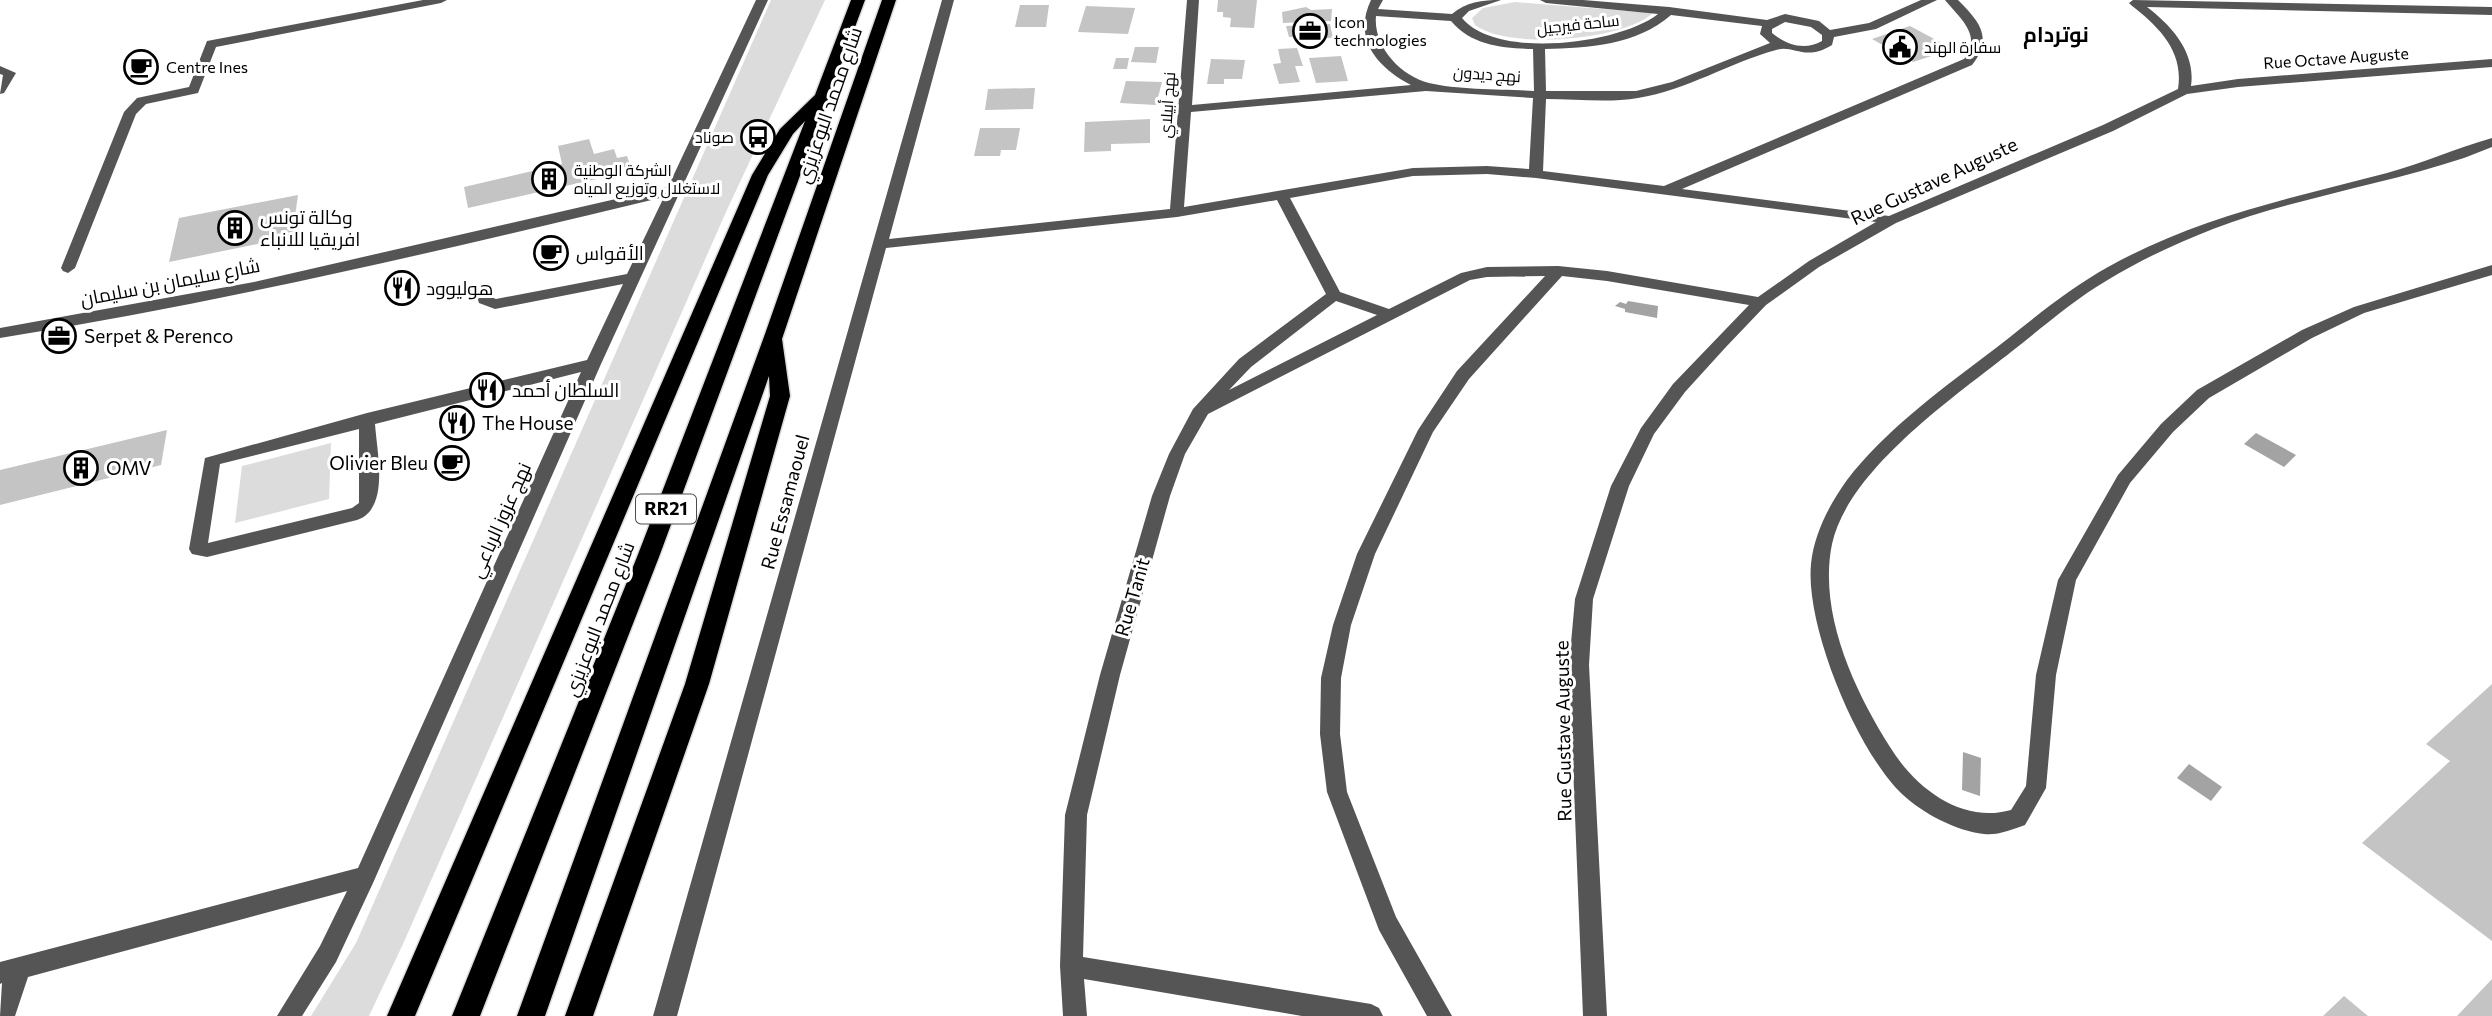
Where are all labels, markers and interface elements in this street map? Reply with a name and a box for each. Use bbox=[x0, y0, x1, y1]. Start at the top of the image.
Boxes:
street label: ساحة فيرجيل bbox=[1536, 10, 1620, 39]
office icon: Icon technologies bbox=[1291, 12, 1329, 50]
place label: Icon technologies bbox=[1334, 12, 1427, 49]
district label: نوتردام bbox=[2023, 21, 2089, 49]
street label: شارع محمد البوعزيزي bbox=[791, 24, 870, 187]
public building icon: سفارة الهند bbox=[1881, 28, 1919, 66]
place label: سفارة الهند bbox=[1924, 37, 2001, 58]
street label: Rue Octave Auguste bbox=[2263, 43, 2409, 72]
cafe icon: Centre Ines bbox=[122, 48, 160, 86]
place label: Centre Ines bbox=[166, 57, 248, 76]
street label: نهج ديدون bbox=[1452, 62, 1522, 88]
street label: نهج أبيلاي bbox=[1155, 71, 1183, 139]
bus stop icon: صوناد bbox=[739, 118, 777, 156]
place label: صوناد bbox=[695, 127, 734, 147]
street label: Rue Gustave Auguste bbox=[1847, 132, 2021, 229]
building icon: الشركة الوطنية لاستغلال وتوزيع المياه bbox=[530, 160, 568, 198]
place label: الشركة الوطنية لاستغلال وتوزيع المياه bbox=[574, 160, 720, 200]
place label: وكالة تونس افريقيا للانباء bbox=[260, 205, 360, 251]
building icon: وكالة تونس افريقيا للانباء bbox=[216, 209, 254, 247]
cafe icon: الأقواس bbox=[532, 234, 570, 272]
place label: الأقواس bbox=[576, 241, 644, 265]
street label: شارع سليمان بن سليمان bbox=[78, 253, 262, 313]
restaurant icon: هوليوود bbox=[383, 269, 421, 307]
place label: هوليوود bbox=[426, 276, 493, 300]
office icon: Serpet & Perenco bbox=[40, 317, 78, 355]
place label: Serpet & Perenco bbox=[84, 324, 233, 347]
restaurant icon: السلطان أحمد bbox=[468, 371, 506, 409]
place label: السلطان أحمد bbox=[512, 378, 619, 402]
restaurant icon: The House bbox=[438, 404, 476, 442]
place label: The House bbox=[482, 411, 574, 434]
street label: Rue Essamaouel bbox=[755, 432, 814, 572]
cafe icon: Olivier Bleu bbox=[433, 444, 471, 482]
building icon: OMV bbox=[62, 449, 100, 487]
place label: Olivier Bleu bbox=[329, 451, 428, 474]
place label: OMV bbox=[106, 456, 152, 479]
street label: نهج عزوز الرباعي bbox=[464, 459, 539, 583]
road number: RR21 bbox=[636, 494, 696, 524]
street label: شارع محمد البوعزيزي bbox=[558, 538, 642, 701]
street label: Rue Tanit bbox=[1109, 555, 1154, 639]
street label: Rue Gustave Auguste bbox=[1549, 640, 1576, 822]

